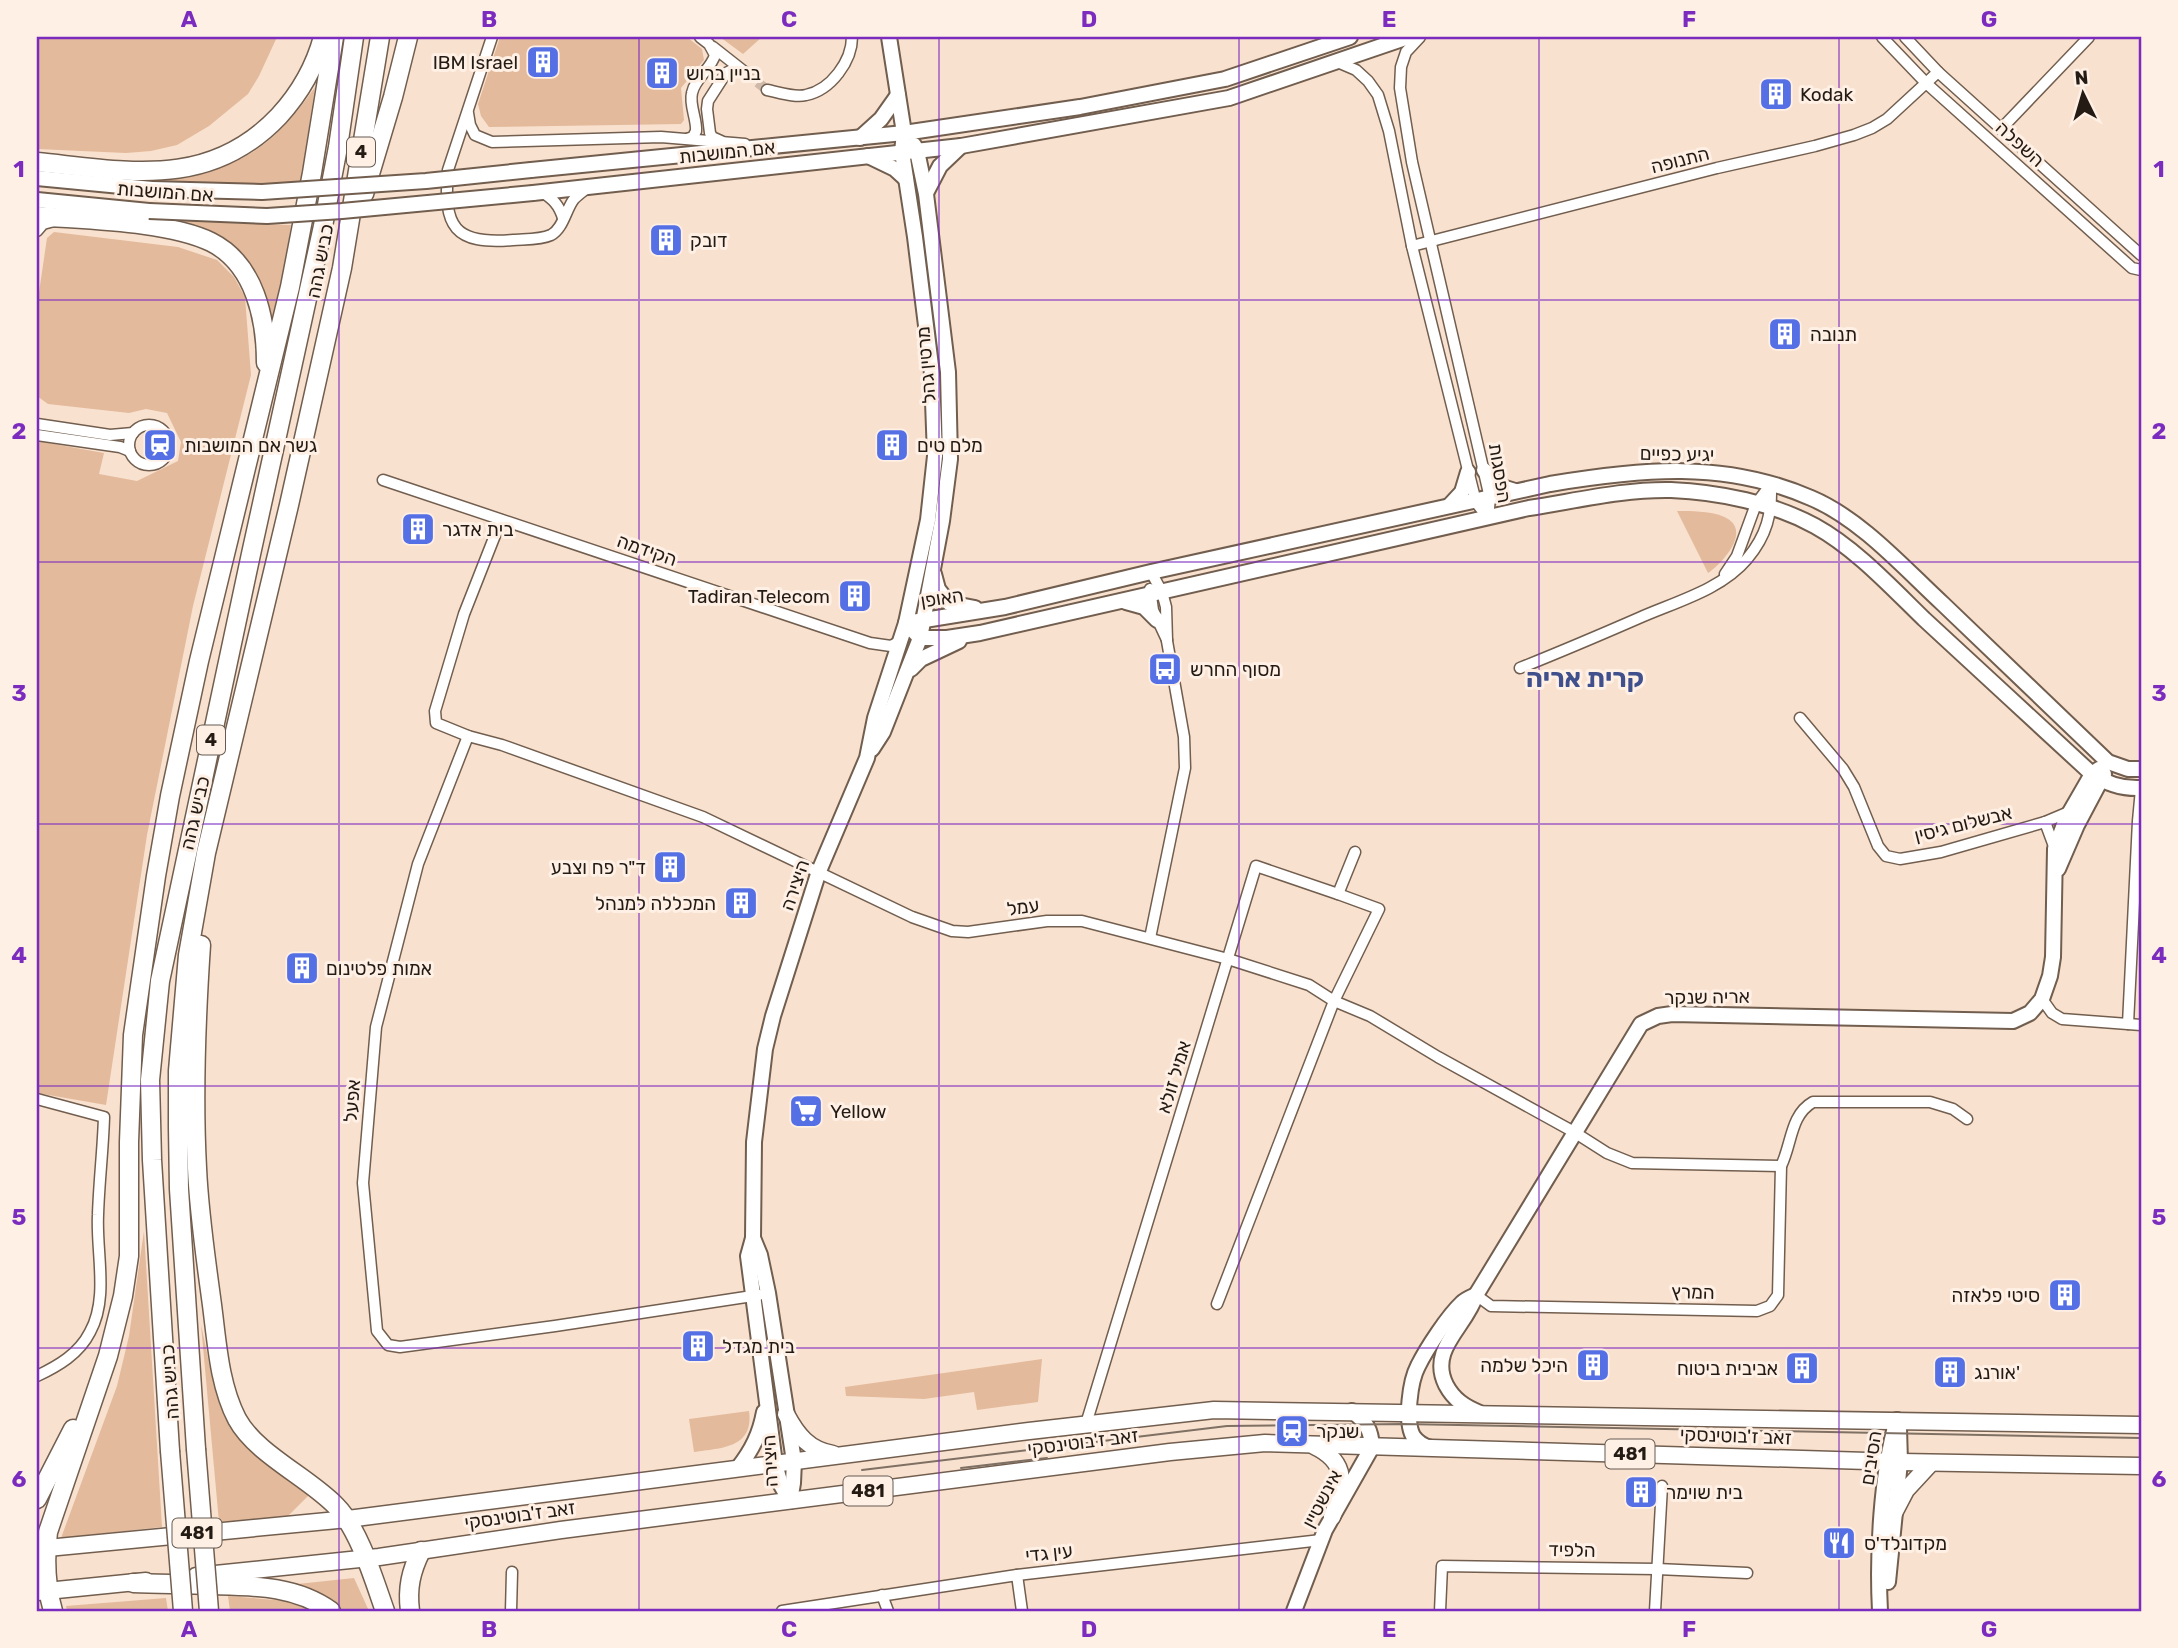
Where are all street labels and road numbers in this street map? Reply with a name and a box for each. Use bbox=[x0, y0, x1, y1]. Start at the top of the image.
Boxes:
street label: השפלה bbox=[1991, 116, 2049, 172]
street label: אם המושבות bbox=[678, 135, 776, 169]
road number: 4 bbox=[347, 138, 375, 167]
street label: התנופה bbox=[1648, 142, 1712, 178]
street label: אם המושבות bbox=[116, 177, 214, 207]
street label: כביש גהה bbox=[302, 222, 338, 300]
street label: מרטין גהל bbox=[911, 325, 941, 405]
street label: הפסגות bbox=[1484, 441, 1516, 505]
street label: יגיע כפיים bbox=[1640, 442, 1714, 466]
street label: הקידמה bbox=[614, 529, 680, 571]
street label: האופן bbox=[919, 583, 965, 613]
road number: 4 bbox=[197, 726, 225, 754]
street label: כביש גהה bbox=[175, 774, 215, 852]
street label: אבשלום גיסין bbox=[1912, 801, 2014, 847]
street label: היצירה bbox=[776, 856, 814, 914]
street label: עמל bbox=[1005, 893, 1041, 921]
street label: אריה שנקר bbox=[1664, 985, 1750, 1009]
street label: אמיל זולא bbox=[1152, 1038, 1196, 1116]
street label: אפעל bbox=[339, 1079, 365, 1123]
street label: המרץ bbox=[1671, 1280, 1715, 1304]
street label: כביש גהה bbox=[156, 1344, 184, 1420]
street label: זאב ז'בוטינסקי bbox=[1680, 1423, 1792, 1449]
street label: זאב ז'בוטינסקי bbox=[1026, 1424, 1140, 1460]
street label: הסיבים bbox=[1855, 1429, 1887, 1487]
street label: היצירה bbox=[757, 1434, 783, 1488]
road number: 481 bbox=[1606, 1440, 1654, 1469]
street label: אינשטיין bbox=[1297, 1466, 1347, 1532]
road number: 481 bbox=[844, 1476, 892, 1506]
street label: זאב ז'בוטינסקי bbox=[463, 1496, 577, 1534]
road number: 481 bbox=[172, 1518, 222, 1548]
street label: הלפיד bbox=[1548, 1538, 1596, 1562]
street label: עין גדי bbox=[1024, 1539, 1074, 1567]

